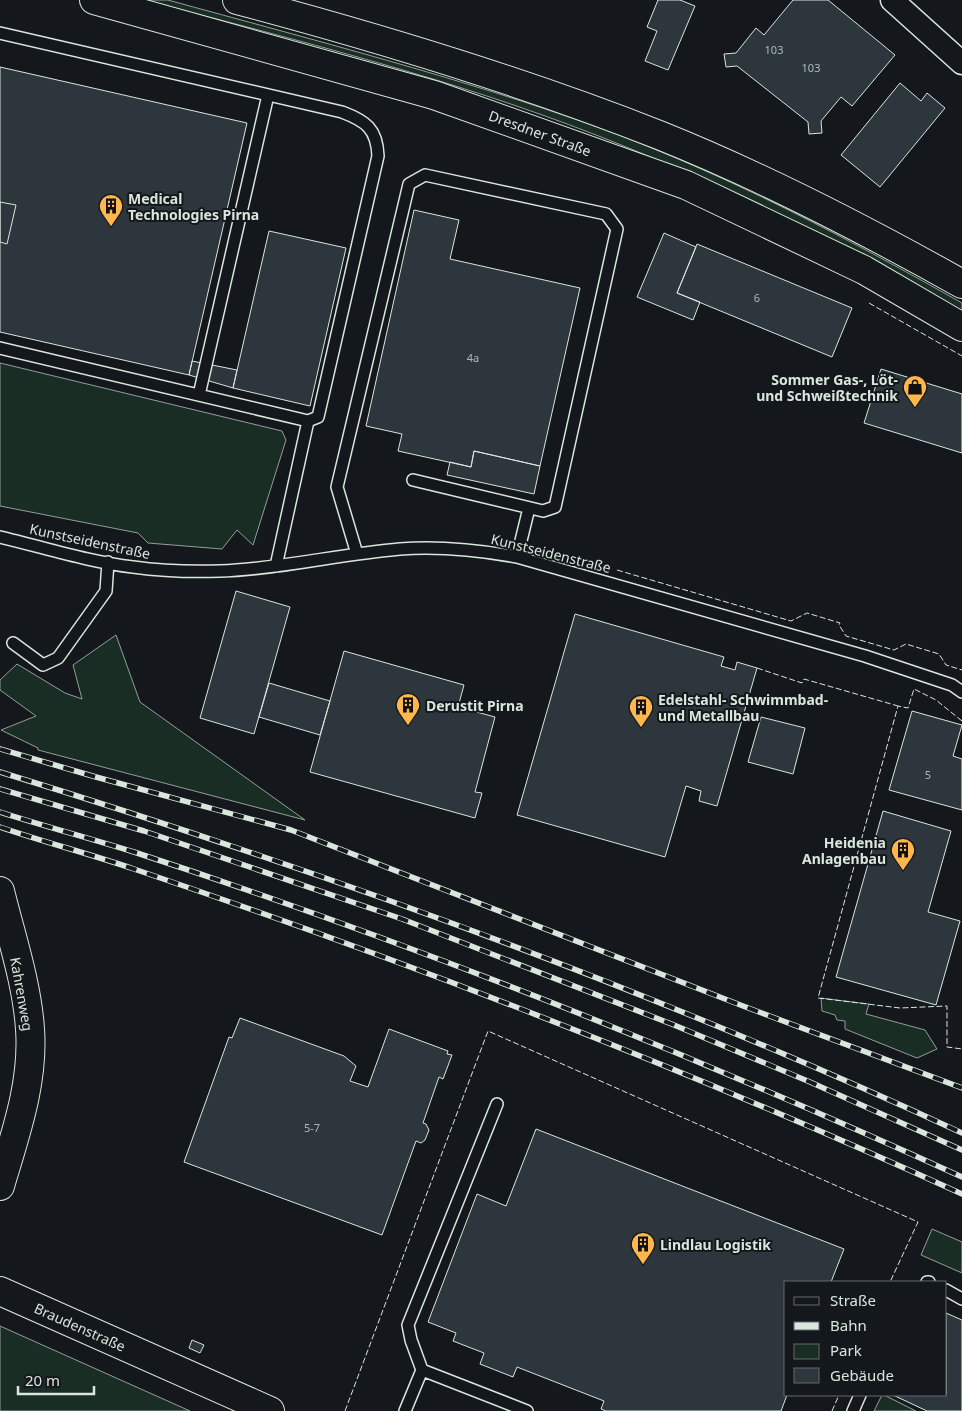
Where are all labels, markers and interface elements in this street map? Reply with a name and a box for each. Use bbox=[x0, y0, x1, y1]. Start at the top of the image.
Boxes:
house number: 103 bbox=[765, 42, 783, 57]
house number: 103 bbox=[802, 60, 820, 75]
street label: Dresdner Straße bbox=[486, 106, 594, 160]
place label: Medical Technologies Pirna bbox=[128, 189, 259, 224]
building icon: Medical Technologies Pirna bbox=[98, 193, 124, 227]
house number: 6 bbox=[754, 290, 760, 305]
house number: 4a bbox=[467, 350, 479, 365]
place label: Sommer Gas-, Löt- und Schweißtechnik bbox=[756, 370, 899, 405]
shop icon: Sommer Gas-, Löt- und Schweißtechnik bbox=[902, 374, 928, 408]
street label: Kunstseidenstraße bbox=[28, 519, 152, 563]
street label: Kunstseidenstraße bbox=[489, 529, 613, 577]
place label: Edelstahl- Schwimmbad- und Metallbau bbox=[658, 690, 829, 725]
building icon: Derustit Pirna bbox=[395, 692, 421, 726]
building icon: Edelstahl- Schwimmbad- und Metallbau bbox=[628, 694, 654, 728]
place label: Derustit Pirna bbox=[426, 696, 524, 715]
house number: 5 bbox=[925, 767, 931, 782]
place label: Heidenia Anlagenbau bbox=[802, 833, 886, 868]
building icon: Heidenia Anlagenbau bbox=[890, 837, 916, 871]
street label: Kahrenweg bbox=[6, 956, 38, 1032]
house number: 5-7 bbox=[304, 1120, 320, 1135]
building icon: Lindlau Logistik bbox=[630, 1231, 656, 1265]
place label: Lindlau Logistik bbox=[660, 1235, 771, 1254]
legend bbox=[784, 1281, 947, 1396]
text: Straße bbox=[830, 1290, 876, 1310]
street label: Braudenstraße bbox=[31, 1298, 129, 1356]
text: Bahn bbox=[830, 1315, 867, 1335]
text: Park bbox=[830, 1340, 862, 1360]
scale bar bbox=[18, 1364, 94, 1396]
text: Gebäude bbox=[830, 1365, 894, 1385]
text: 20 m bbox=[25, 1370, 60, 1390]

